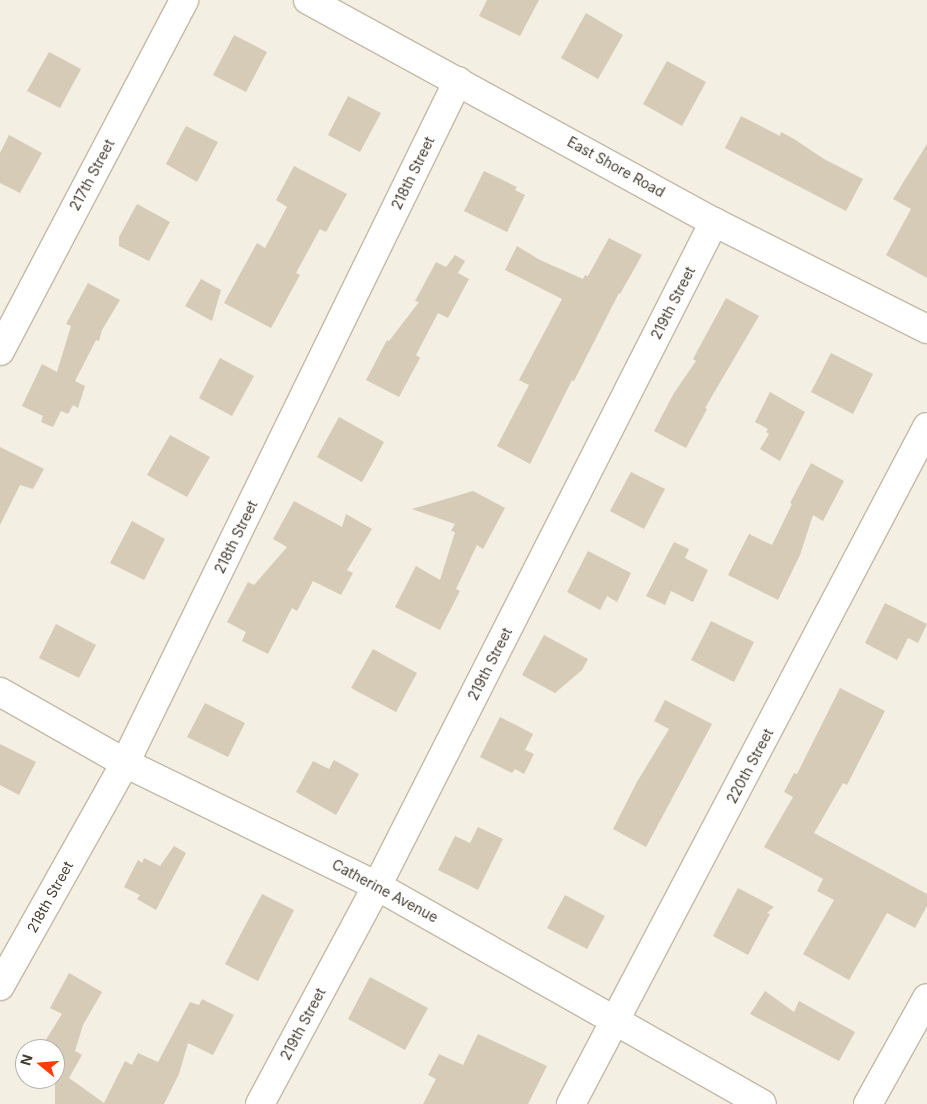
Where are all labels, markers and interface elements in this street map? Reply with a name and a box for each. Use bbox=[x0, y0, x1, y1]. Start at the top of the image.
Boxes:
street label: East Shore Road bbox=[564, 133, 668, 201]
street label: 218th Street bbox=[388, 134, 438, 212]
street label: 217th Street bbox=[66, 136, 118, 214]
street label: 219th Street bbox=[647, 264, 699, 342]
street label: 218th Street bbox=[211, 498, 261, 576]
street label: 219th Street bbox=[464, 625, 516, 703]
street label: 220th Street bbox=[723, 726, 777, 806]
street label: Catherine Avenue bbox=[329, 856, 441, 926]
street label: 218th Street bbox=[23, 858, 77, 936]
street label: 219th Street bbox=[277, 985, 329, 1063]
north arrow bbox=[15, 1039, 65, 1089]
text: N bbox=[16, 1052, 36, 1067]

